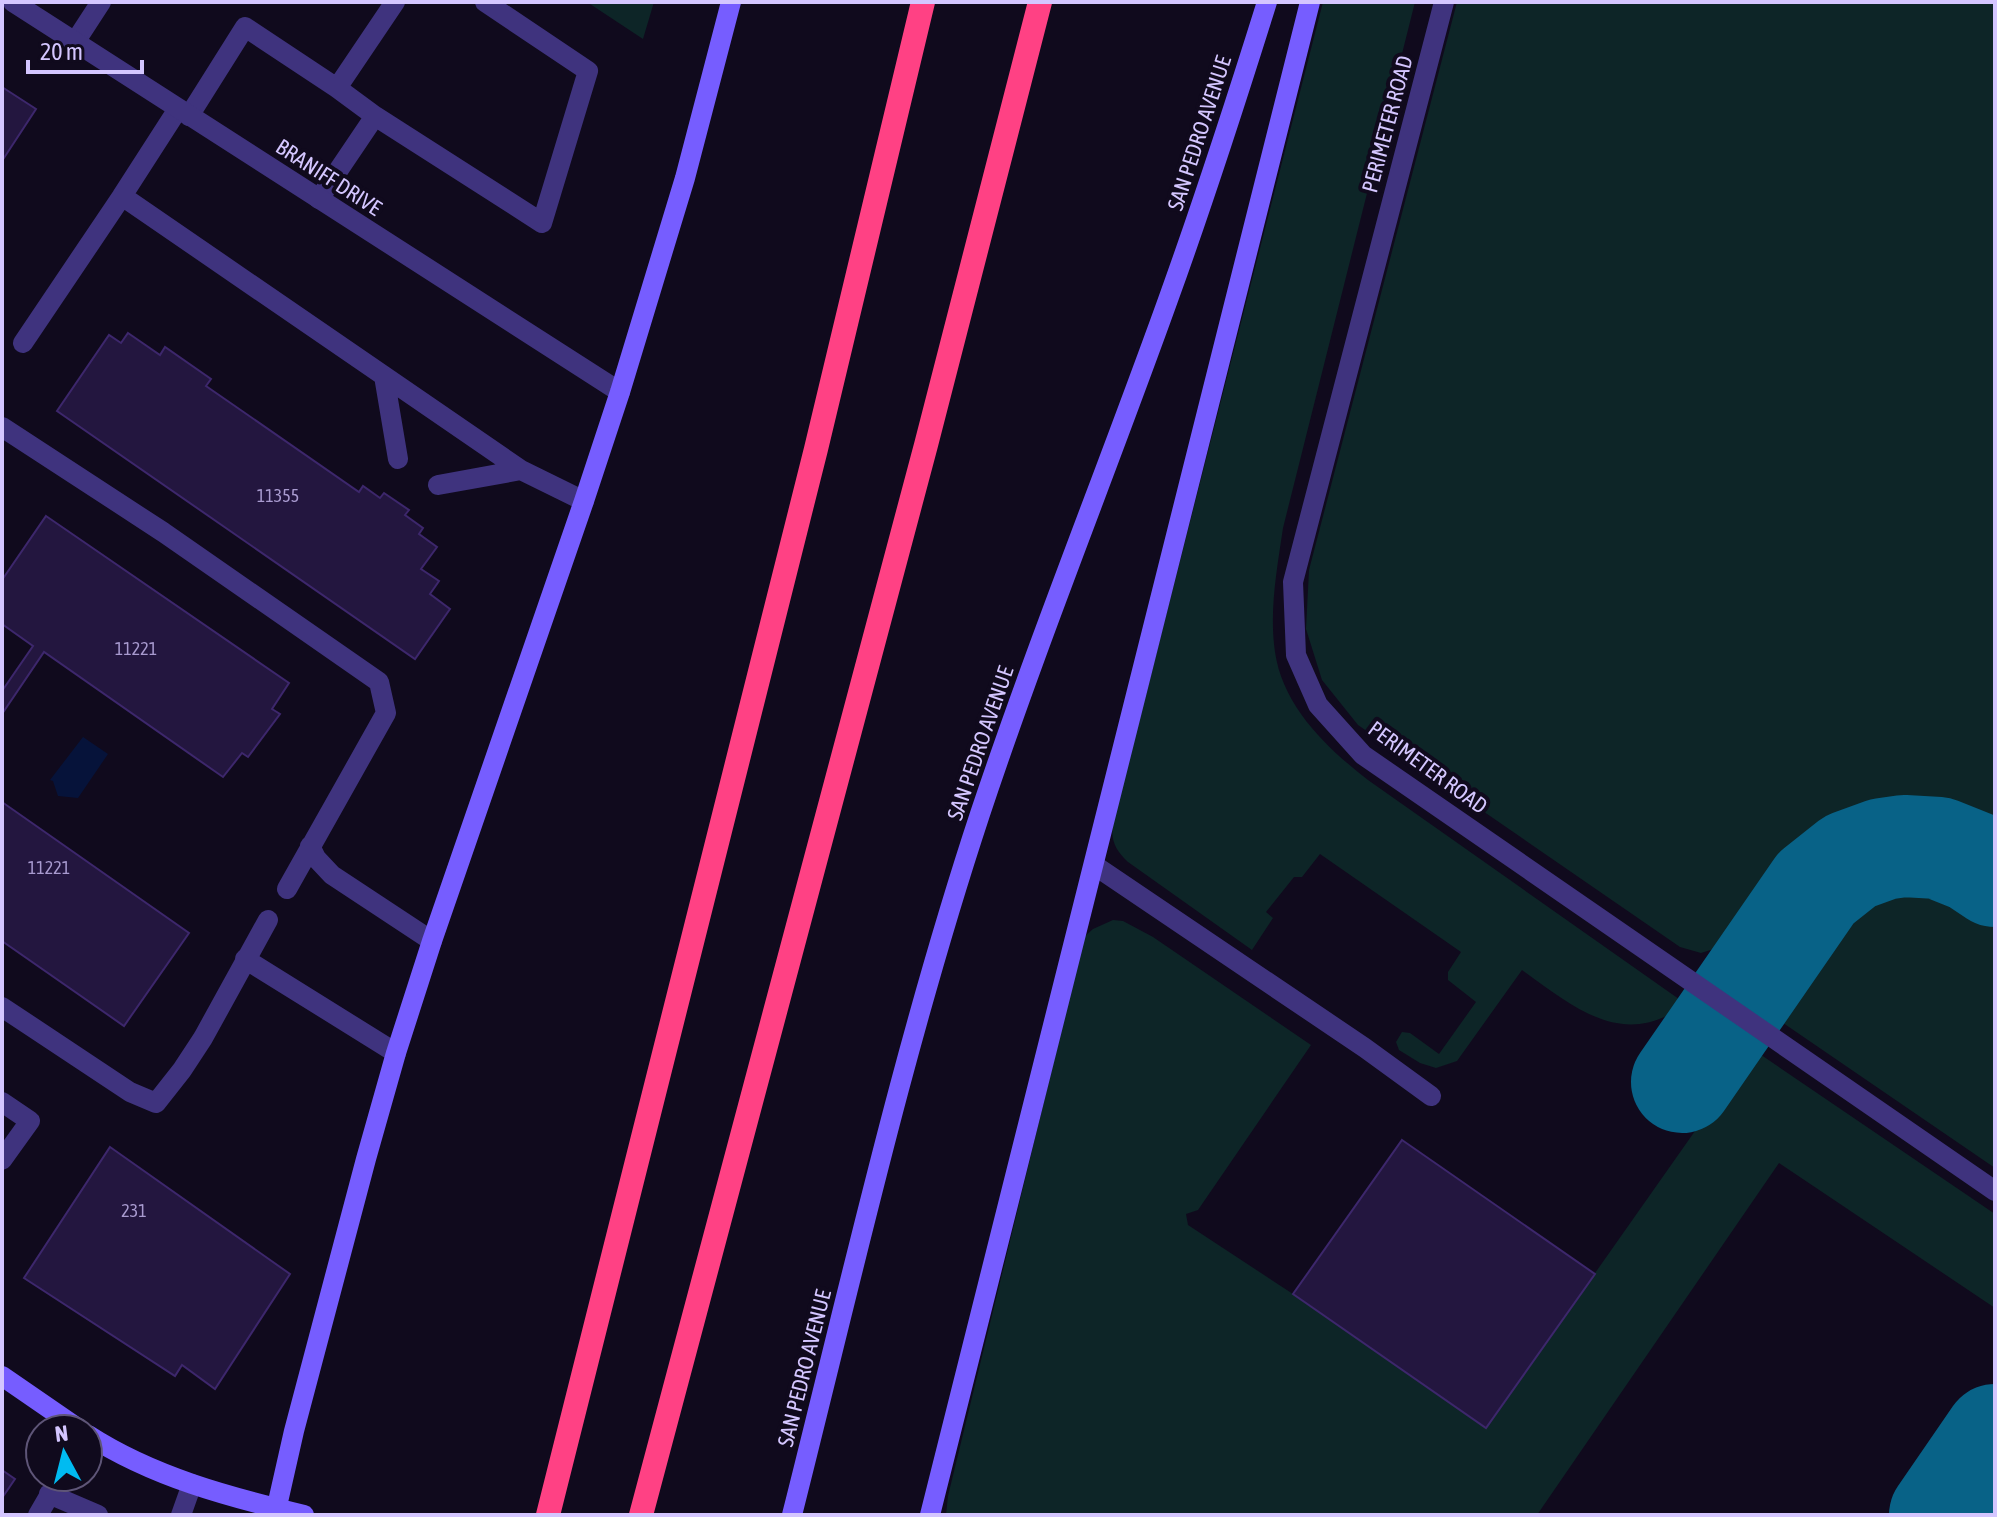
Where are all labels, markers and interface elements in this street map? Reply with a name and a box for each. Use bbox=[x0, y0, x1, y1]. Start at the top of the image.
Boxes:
scale bar bbox=[28, 24, 142, 74]
text: 20 m bbox=[40, 38, 83, 65]
street label: SAN PEDRO AVENUE bbox=[1162, 52, 1236, 214]
street label: PERIMETER ROAD bbox=[1356, 53, 1418, 195]
street label: BRANIFF DRIVE bbox=[271, 133, 387, 221]
house number: 11355 bbox=[257, 485, 299, 506]
house number: 11221 bbox=[115, 638, 157, 659]
street label: SAN PEDRO AVENUE bbox=[942, 662, 1019, 823]
street label: PERIMETER ROAD bbox=[1363, 715, 1493, 819]
house number: 11221 bbox=[28, 857, 70, 878]
house number: 231 bbox=[121, 1200, 147, 1221]
street label: SAN PEDRO AVENUE bbox=[772, 1286, 836, 1449]
north arrow bbox=[24, 1413, 104, 1493]
text: N bbox=[54, 1419, 70, 1447]

